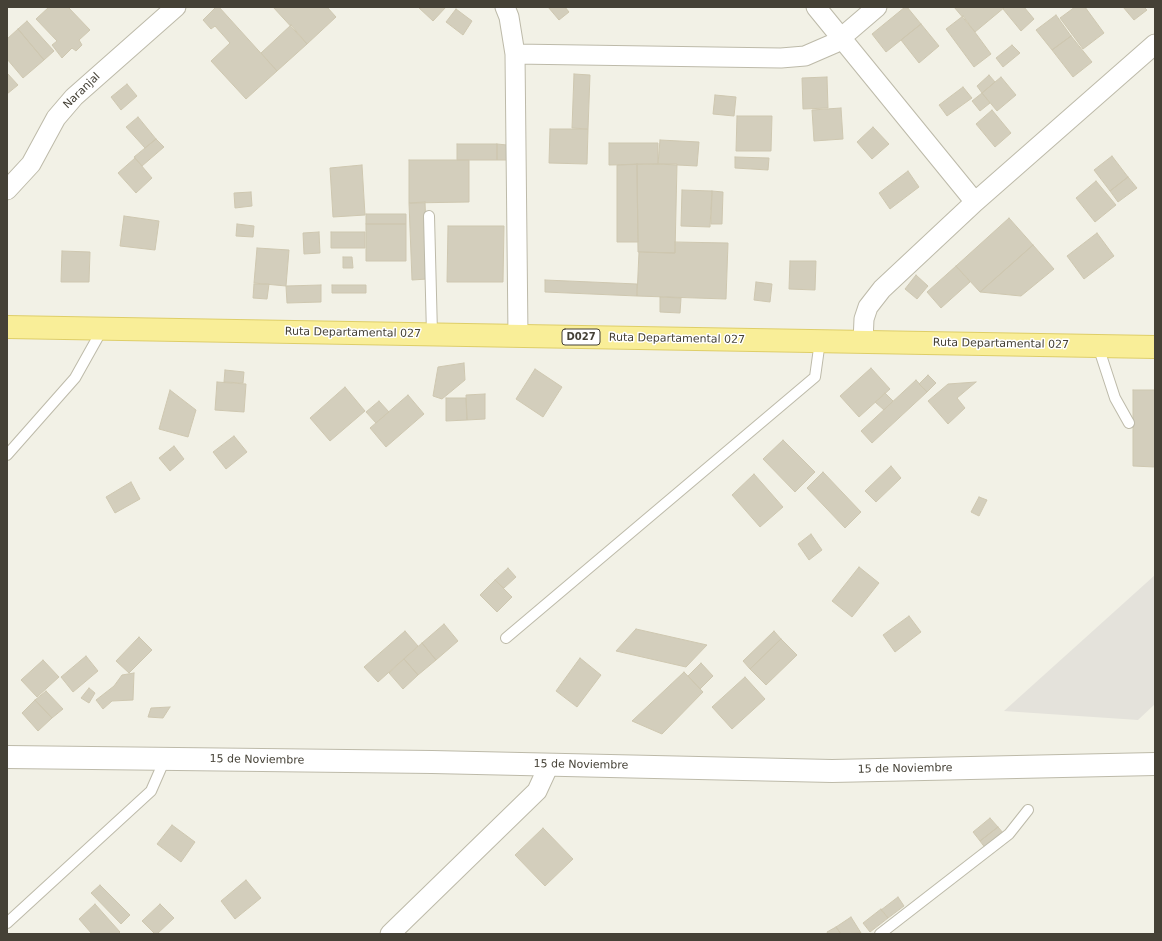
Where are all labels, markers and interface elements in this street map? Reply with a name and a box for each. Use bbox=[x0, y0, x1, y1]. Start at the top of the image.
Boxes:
street label: Naranjal bbox=[61, 70, 103, 112]
street label: Ruta Departamental 027 bbox=[285, 325, 421, 341]
road number: D027 bbox=[562, 329, 600, 345]
street label: Ruta Departamental 027 bbox=[609, 331, 745, 347]
street label: Ruta Departamental 027 bbox=[933, 336, 1069, 352]
street label: 15 de Noviembre bbox=[210, 753, 304, 767]
street label: 15 de Noviembre bbox=[534, 758, 628, 772]
street label: 15 de Noviembre bbox=[858, 762, 952, 776]

